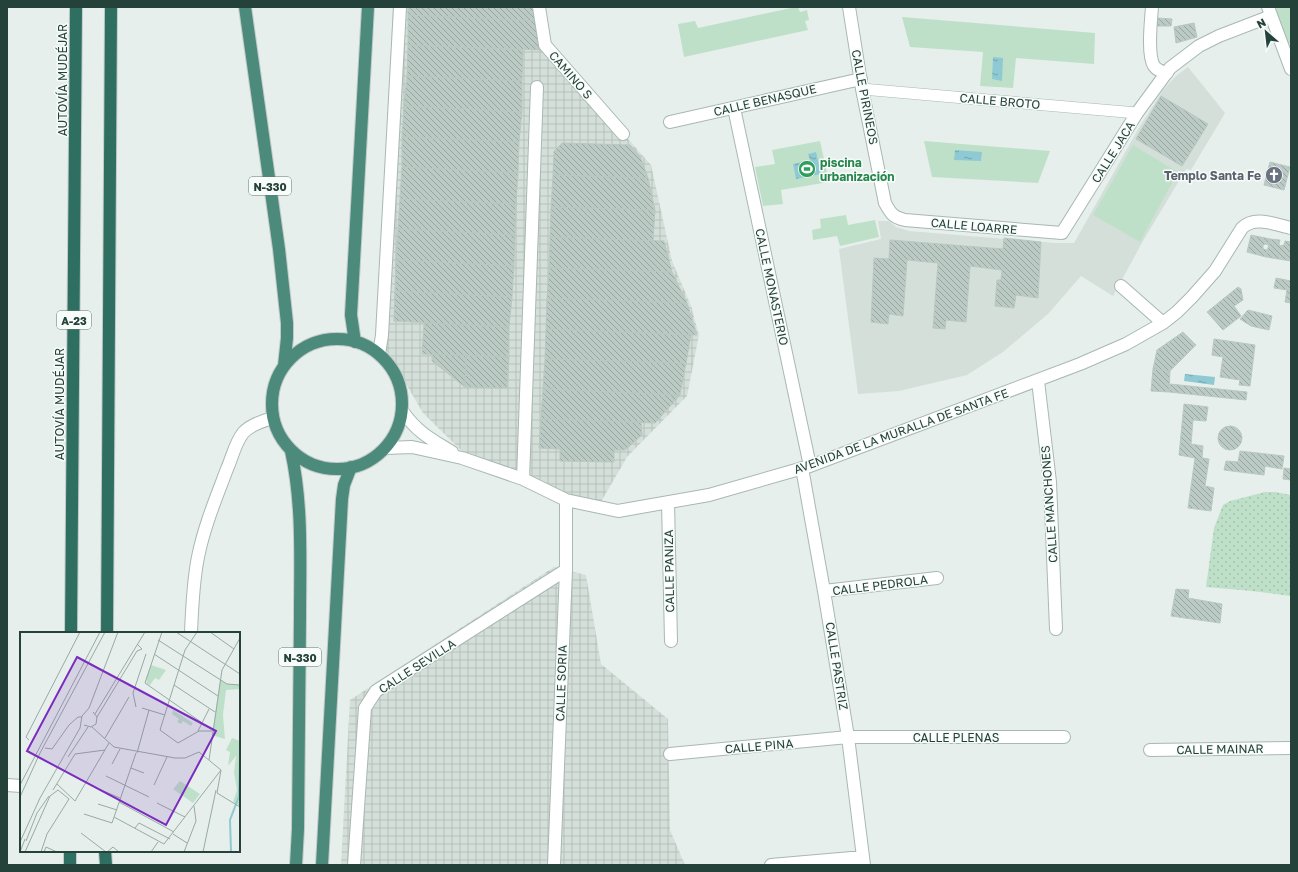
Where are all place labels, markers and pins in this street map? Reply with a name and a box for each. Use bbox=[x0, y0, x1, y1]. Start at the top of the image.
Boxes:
place label: piscina urbanización bbox=[820, 155, 894, 184]
sports icon: piscina urbanización bbox=[797, 159, 817, 179]
church icon: Templo Santa Fe bbox=[1264, 165, 1284, 185]
place label: Templo Santa Fe bbox=[1164, 168, 1261, 183]

